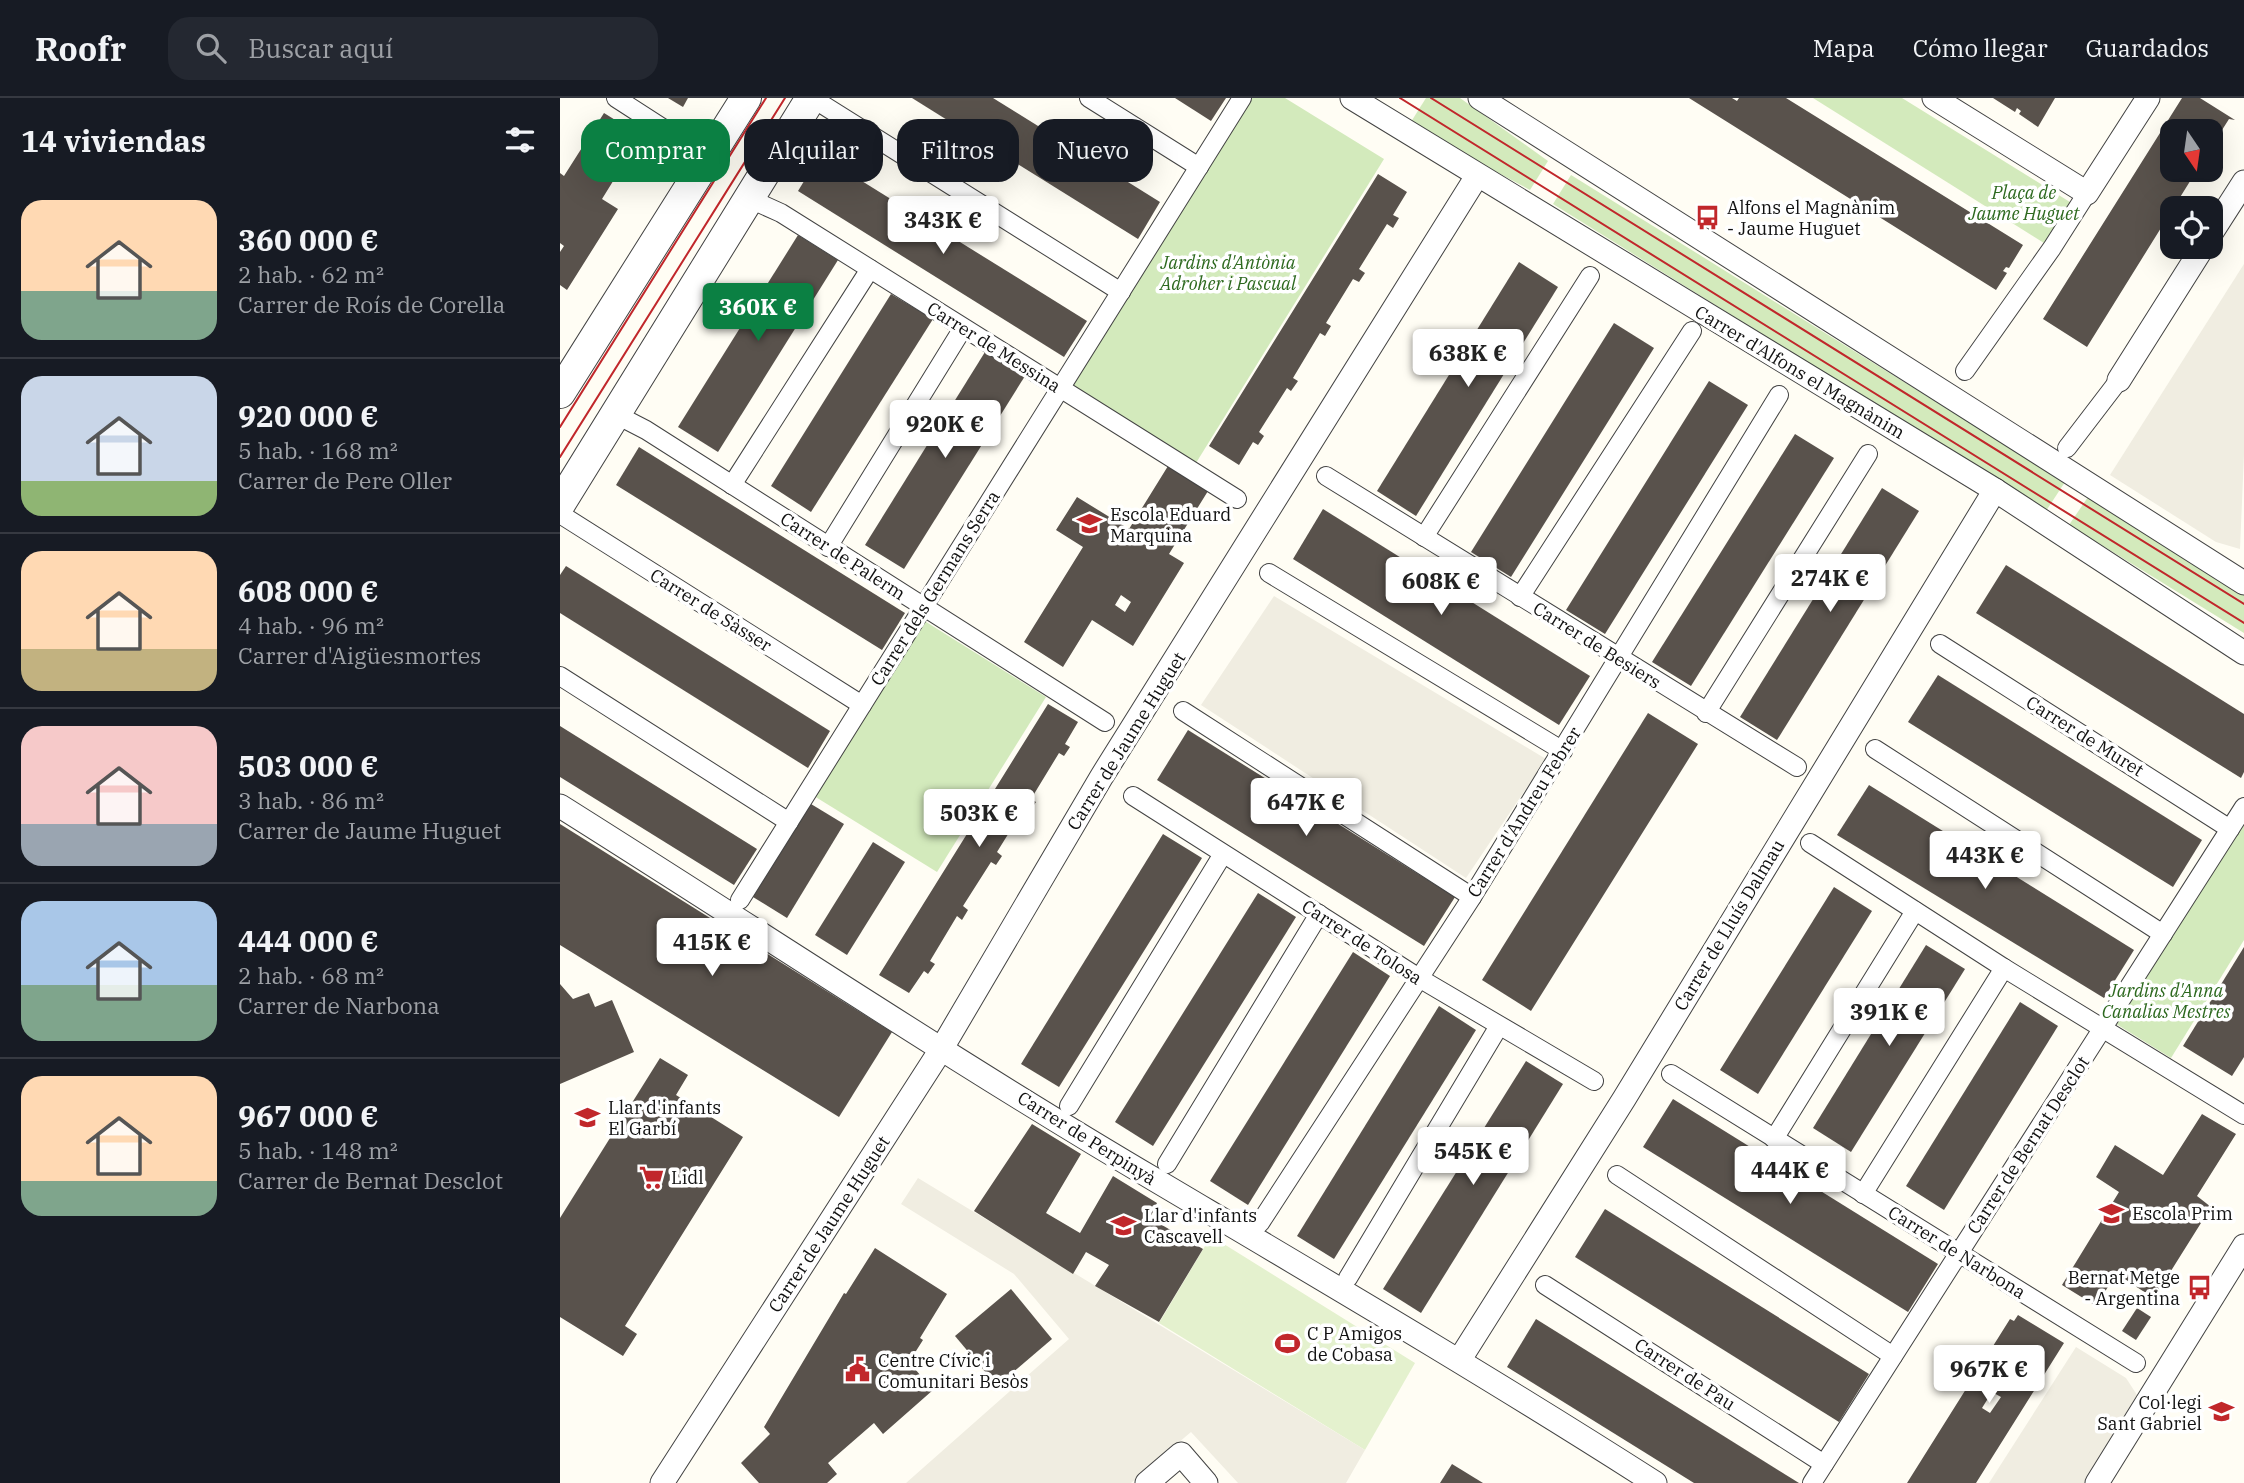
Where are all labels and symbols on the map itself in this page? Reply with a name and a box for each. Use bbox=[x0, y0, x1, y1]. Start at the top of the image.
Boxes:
north arrow bbox=[2160, 119, 2222, 182]
park label: Plaça de Jaume Huguet bbox=[1968, 181, 2080, 225]
place label: Alfons el Magnànim - Jaume Huguet bbox=[1727, 196, 1895, 240]
pin: 343K € bbox=[886, 197, 1000, 256]
bus stop icon: Alfons el Magnànim - Jaume Huguet bbox=[1693, 203, 1721, 231]
park label: Jardins d'Antònia Adroher i Pascual bbox=[1159, 251, 1297, 295]
pin: 360K € bbox=[701, 284, 815, 343]
street label: Carrer de Messina bbox=[923, 297, 1065, 398]
street label: Carrer d'Alfons el Magnànim bbox=[1691, 300, 1909, 444]
pin: 638K € bbox=[1411, 330, 1525, 389]
pin: 920K € bbox=[888, 400, 1002, 460]
street label: Carrer dels Germans Serra bbox=[865, 486, 1005, 690]
place label: Escola Eduard Marquina bbox=[1110, 503, 1231, 547]
street label: Carrer de Palerm bbox=[776, 507, 910, 605]
school or university icon: Escola Eduard Marquina bbox=[1076, 510, 1104, 538]
pin: 274K € bbox=[1773, 554, 1887, 614]
pin: 608K € bbox=[1384, 558, 1498, 617]
street label: Carrer de Sàsser bbox=[646, 563, 776, 657]
street label: Carrer de Besiers bbox=[1529, 596, 1665, 694]
street label: Carrer de Jaume Huguet bbox=[1062, 648, 1190, 834]
street label: Carrer de Muret bbox=[2022, 691, 2148, 781]
street label: Carrer d'Andreu Febrer bbox=[1462, 722, 1586, 902]
pin: 647K € bbox=[1249, 778, 1363, 838]
pin: 503K € bbox=[922, 790, 1036, 849]
pin: 443K € bbox=[1928, 832, 2042, 891]
street label: Carrer de Lluís Dalmau bbox=[1669, 835, 1789, 1015]
street label: Carrer de Tolosa bbox=[1297, 894, 1427, 990]
pin: 415K € bbox=[655, 918, 769, 978]
park label: Jardins d'Anna Canalias Mestres bbox=[2102, 979, 2231, 1023]
pin: 391K € bbox=[1832, 988, 1946, 1048]
street label: Carrer de Bernat Desclot bbox=[1962, 1052, 2094, 1238]
street label: Carrer de Perpinyà bbox=[1013, 1086, 1161, 1190]
place label: Llar d'infants El Garbí bbox=[608, 1096, 721, 1140]
school or university icon: Llar d'infants El Garbí bbox=[574, 1103, 602, 1131]
pin: 545K € bbox=[1416, 1128, 1530, 1187]
street label: Carrer de Jaume Huguet bbox=[763, 1131, 895, 1317]
pin: 444K € bbox=[1733, 1146, 1847, 1206]
supermarket icon: Lidl bbox=[637, 1163, 665, 1191]
place label: Lidl bbox=[671, 1166, 704, 1189]
school or university icon: Escola Prim bbox=[2098, 1199, 2126, 1227]
street label: Carrer de Narbona bbox=[1884, 1200, 2030, 1304]
place label: Escola Prim bbox=[2132, 1202, 2233, 1225]
place label: Llar d'infants Cascavell bbox=[1144, 1204, 1257, 1248]
school or university icon: Llar d'infants Cascavell bbox=[1110, 1211, 1138, 1239]
place label: Bernat Metge - Argentina bbox=[2068, 1266, 2180, 1310]
bus stop icon: Bernat Metge - Argentina bbox=[2186, 1273, 2214, 1301]
place label: C P Amigos de Cobasa bbox=[1307, 1322, 1402, 1366]
sports icon: C P Amigos de Cobasa bbox=[1273, 1329, 1301, 1357]
street label: Carrer de Pau bbox=[1630, 1333, 1740, 1415]
pin: 967K € bbox=[1932, 1346, 2046, 1405]
place label: Centre Cívic i Comunitari Besòs bbox=[878, 1349, 1029, 1393]
public building icon: Centre Cívic i Comunitari Besòs bbox=[844, 1356, 872, 1384]
place label: Col·legi Sant Gabriel bbox=[2097, 1391, 2202, 1435]
school or university icon: Col·legi Sant Gabriel bbox=[2208, 1398, 2236, 1426]

